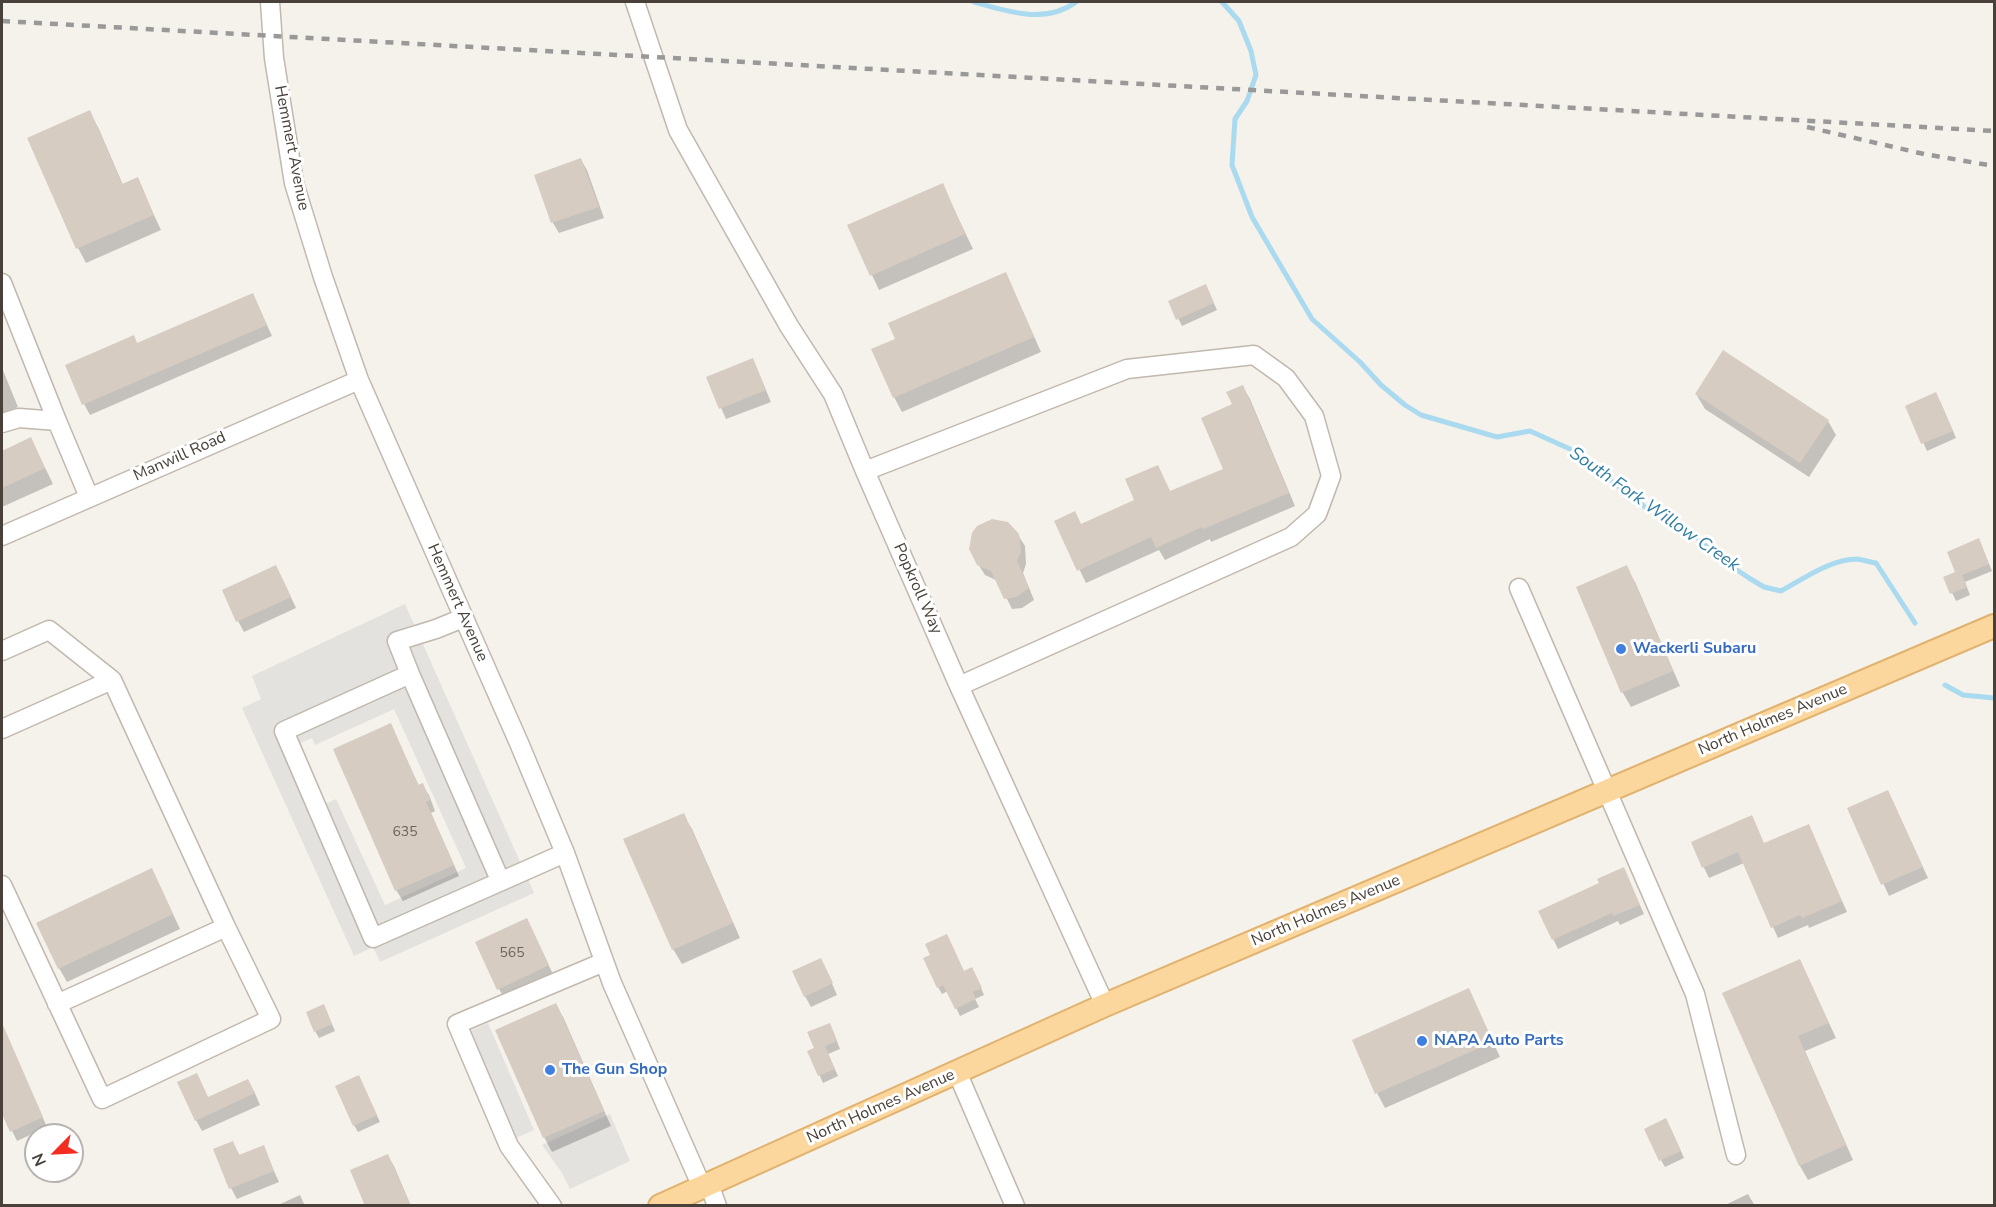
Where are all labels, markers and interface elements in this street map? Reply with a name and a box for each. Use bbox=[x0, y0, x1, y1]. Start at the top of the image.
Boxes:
street label: Hemmert Avenue bbox=[269, 84, 313, 212]
street label: Manwill Road bbox=[131, 428, 229, 486]
water label: South Fork Willow Creek bbox=[1565, 443, 1743, 577]
street label: Hemmert Avenue bbox=[422, 541, 492, 665]
street label: Popkroll Way bbox=[888, 541, 946, 637]
place label: Wackerli Subaru bbox=[1633, 639, 1756, 659]
marker: Wackerli Subaru bbox=[1614, 642, 1628, 656]
street label: North Holmes Avenue bbox=[1696, 680, 1850, 760]
house number: 635 bbox=[392, 825, 418, 841]
street label: North Holmes Avenue bbox=[1249, 871, 1403, 951]
house number: 565 bbox=[499, 946, 525, 962]
place label: NAPA Auto Parts bbox=[1434, 1031, 1564, 1051]
marker: NAPA Auto Parts bbox=[1415, 1034, 1429, 1048]
place label: The Gun Shop bbox=[562, 1060, 667, 1080]
marker: The Gun Shop bbox=[543, 1063, 557, 1077]
street label: North Holmes Avenue bbox=[804, 1066, 958, 1148]
north arrow bbox=[24, 1123, 84, 1183]
text: N bbox=[27, 1150, 52, 1169]

